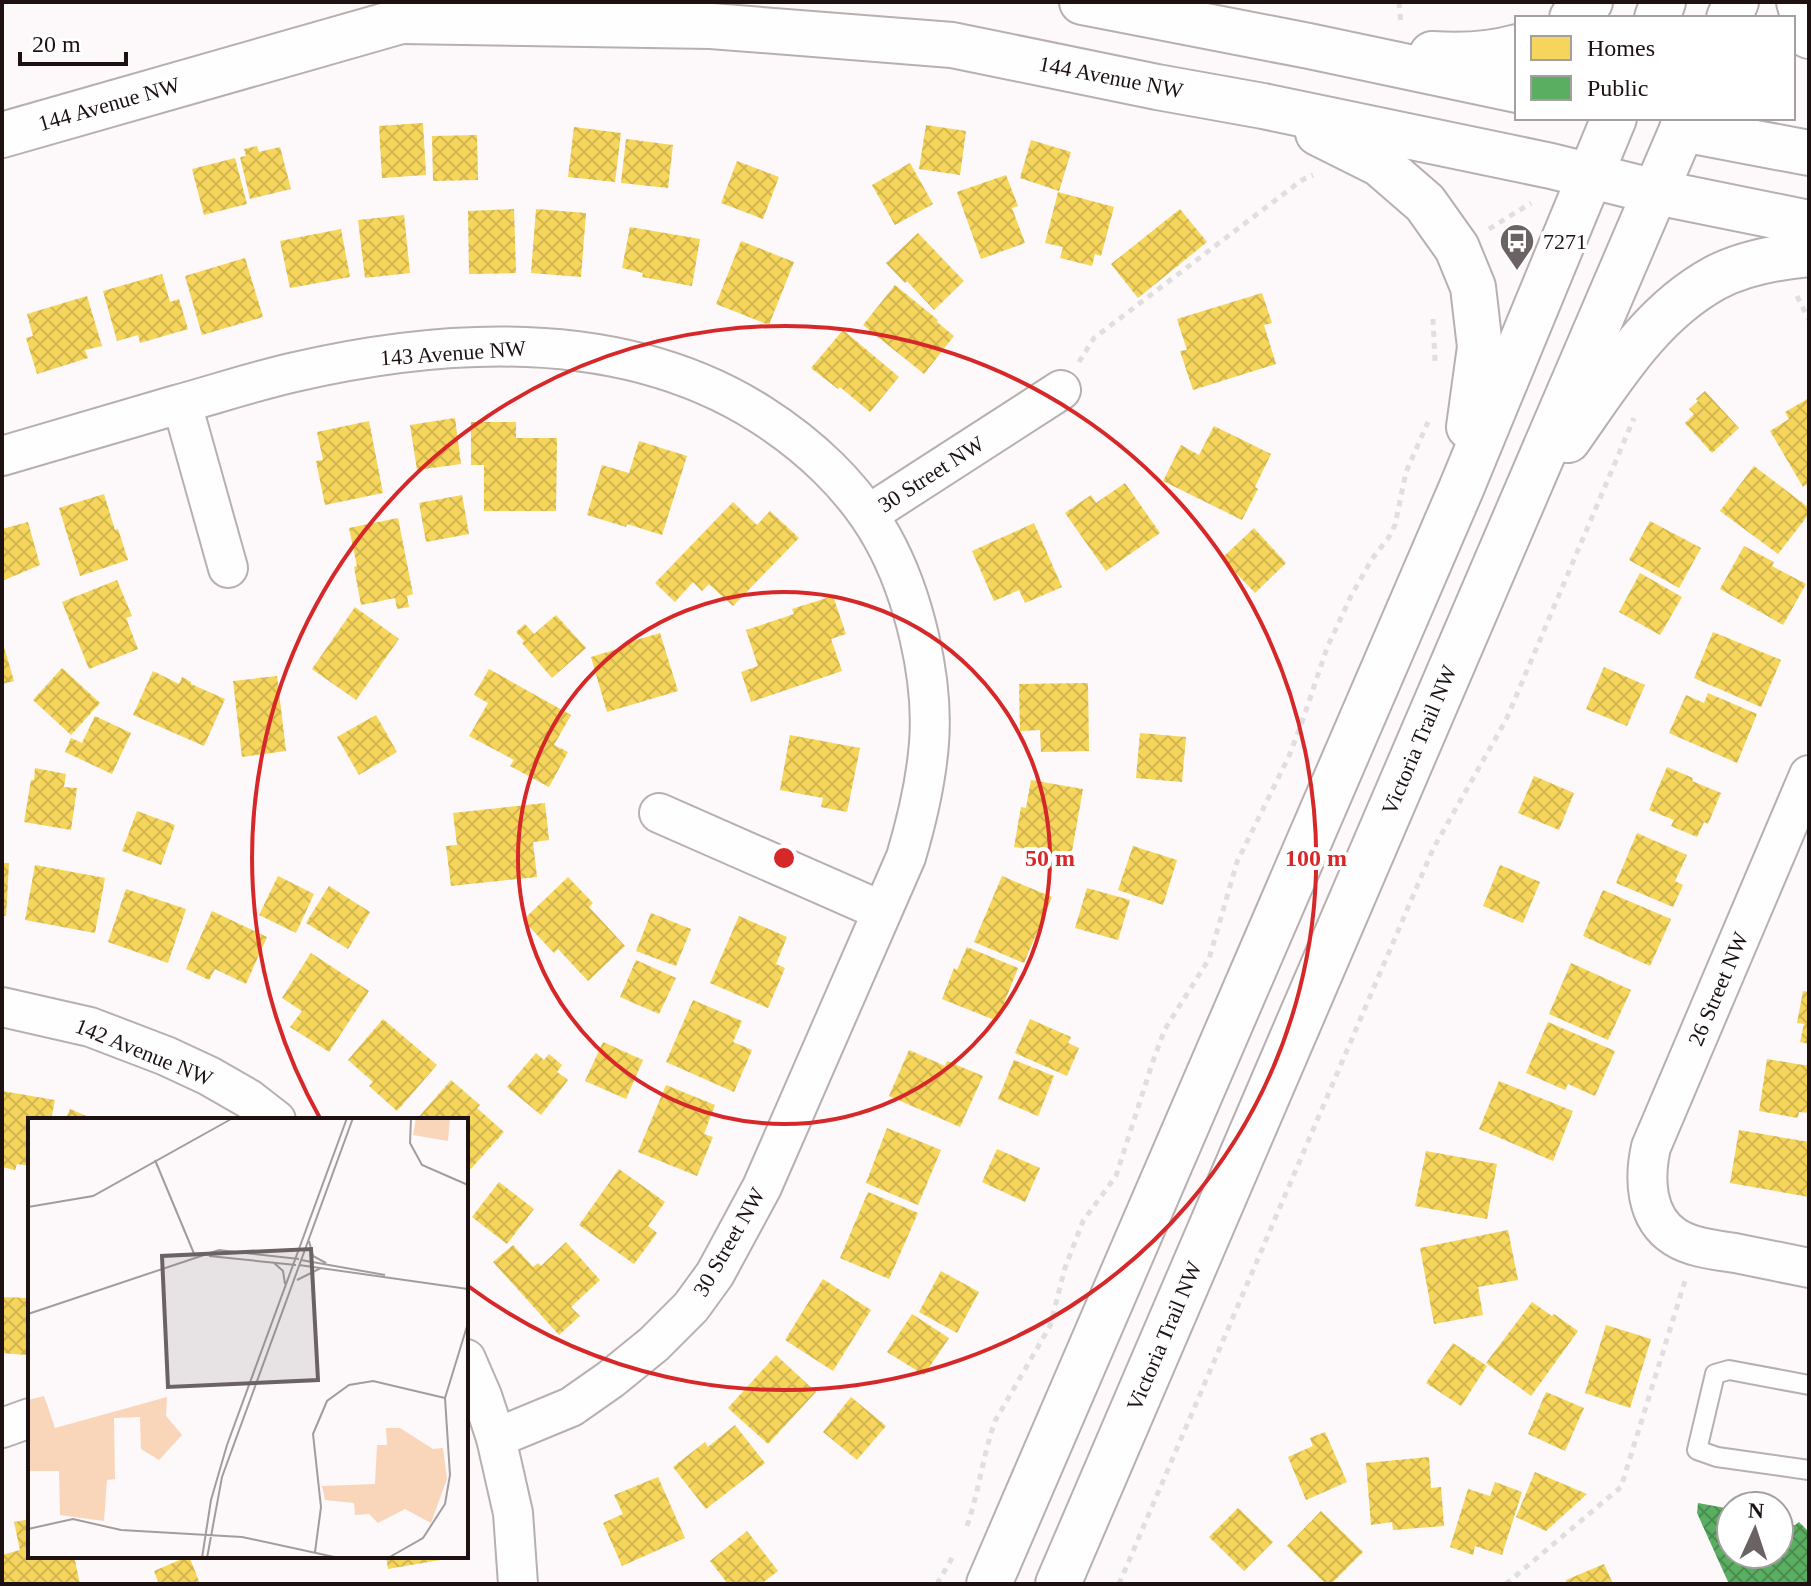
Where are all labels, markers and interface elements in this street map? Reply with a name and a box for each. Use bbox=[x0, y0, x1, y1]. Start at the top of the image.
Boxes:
scale bar bbox=[20, 16, 126, 66]
legend bbox=[1515, 16, 1795, 120]
text: 20 m bbox=[32, 31, 81, 57]
text: Homes bbox=[1587, 35, 1655, 61]
street label: 144 Avenue NW bbox=[1037, 51, 1185, 103]
street label: 144 Avenue NW bbox=[35, 72, 183, 136]
text: Public bbox=[1587, 75, 1648, 101]
bus stop icon: 7271 bbox=[1498, 222, 1536, 272]
place label: 7271 bbox=[1543, 229, 1587, 254]
street label: 143 Avenue NW bbox=[379, 335, 527, 371]
street label: 30 Street NW bbox=[873, 430, 989, 517]
street label: Victoria Trail NW bbox=[1376, 661, 1462, 819]
centre of rings bbox=[770, 844, 798, 872]
text: 50 m bbox=[1025, 845, 1075, 871]
text: 100 m bbox=[1285, 845, 1347, 871]
street label: 26 Street NW bbox=[1683, 928, 1753, 1050]
street label: 142 Avenue NW bbox=[72, 1013, 217, 1091]
inset map bbox=[28, 1118, 468, 1558]
street label: 30 Street NW bbox=[688, 1183, 770, 1301]
street label: Victoria Trail NW bbox=[1121, 1257, 1207, 1415]
north arrow bbox=[1715, 1490, 1795, 1570]
text: N bbox=[1747, 1498, 1765, 1523]

